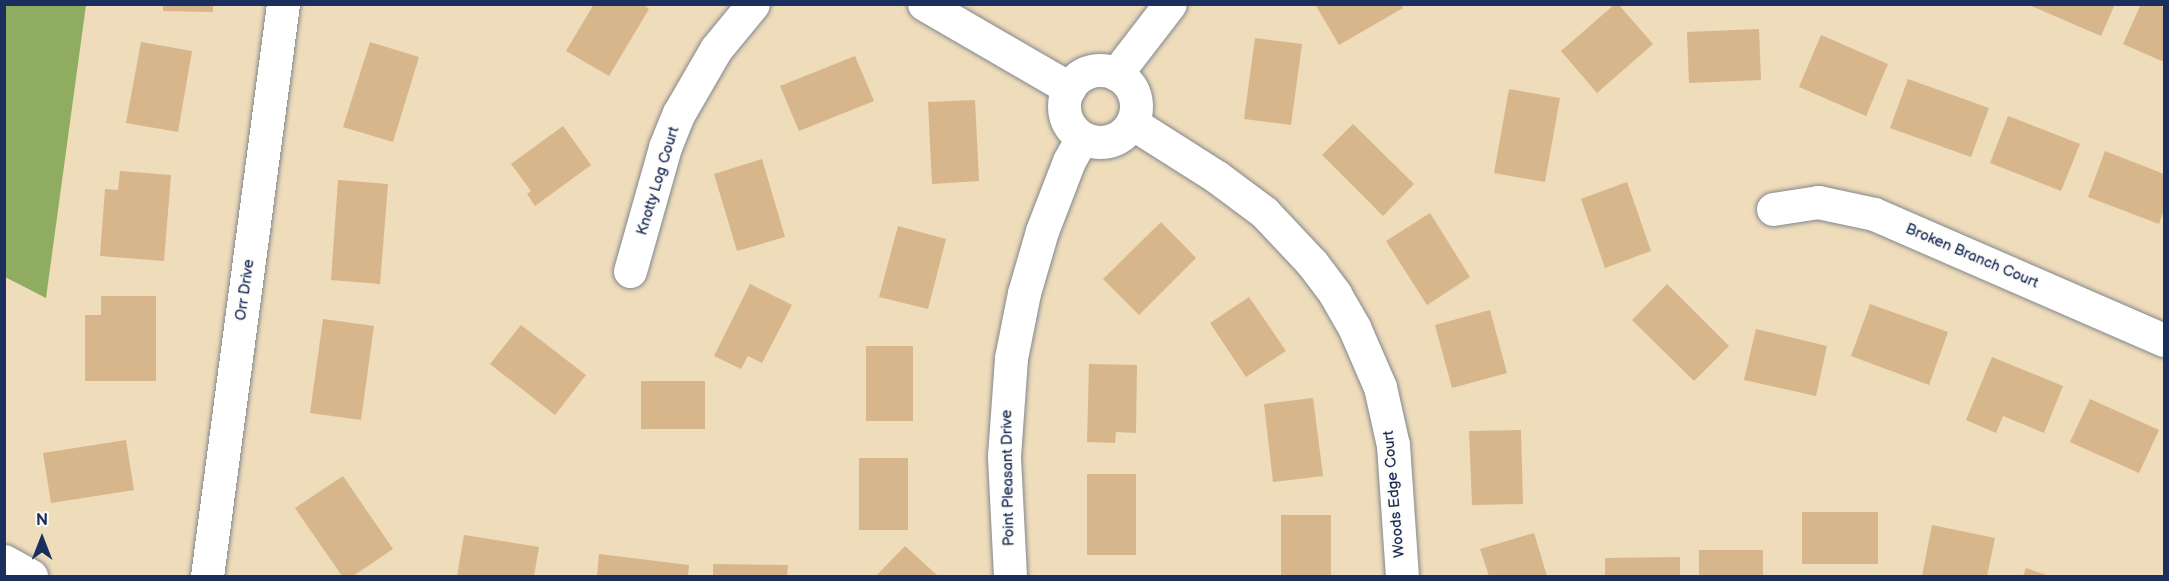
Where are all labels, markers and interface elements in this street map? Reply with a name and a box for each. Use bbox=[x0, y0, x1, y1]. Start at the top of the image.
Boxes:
street label: Knotty Log Court bbox=[633, 124, 683, 238]
street label: Broken Branch Court bbox=[1903, 220, 2041, 292]
street label: Orr Drive bbox=[232, 258, 258, 322]
street label: Point Pleasant Drive bbox=[998, 410, 1018, 546]
street label: Woods Edge Court bbox=[1379, 430, 1409, 558]
north arrow bbox=[12, 509, 72, 569]
text: N bbox=[36, 511, 48, 530]

